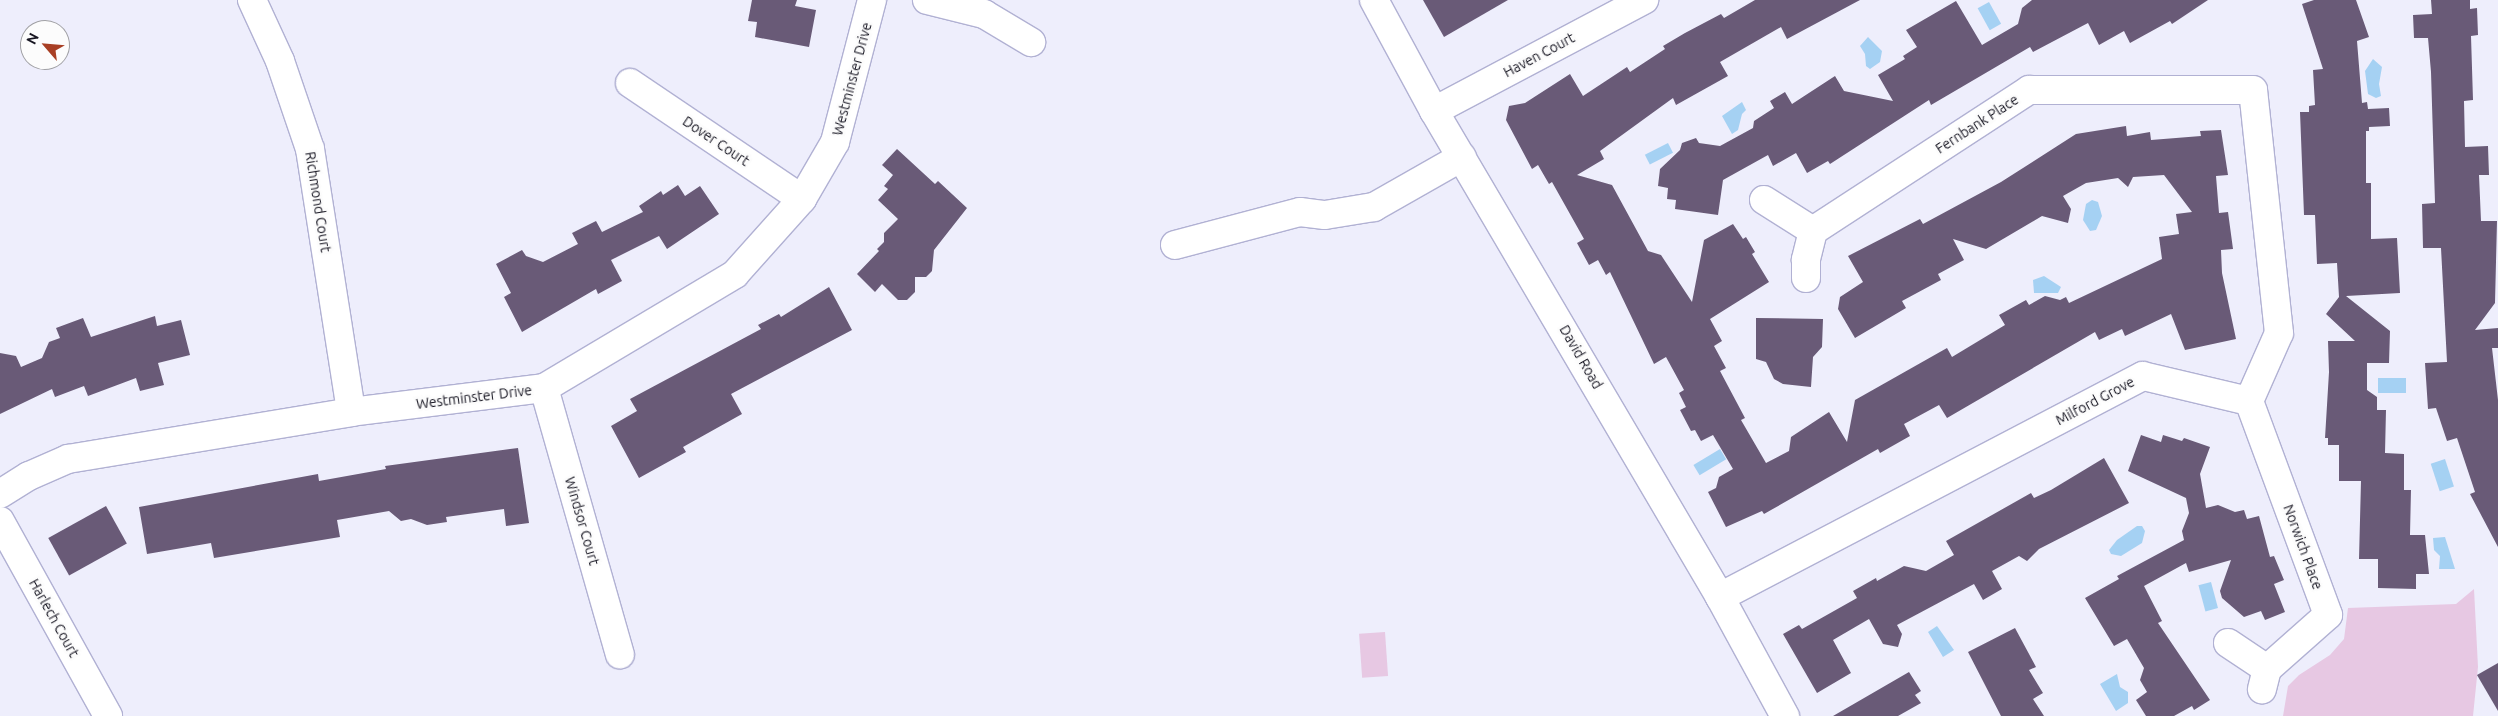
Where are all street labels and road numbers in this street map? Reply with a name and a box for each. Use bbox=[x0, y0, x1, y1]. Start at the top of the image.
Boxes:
street label: Westminster Drive bbox=[829, 21, 875, 137]
street label: Haven Court bbox=[1501, 29, 1577, 81]
street label: Fernbank Place bbox=[1932, 91, 2022, 157]
street label: Dover Court bbox=[680, 113, 752, 169]
street label: Richmond Court bbox=[302, 150, 334, 254]
street label: David Road bbox=[1556, 322, 1606, 392]
street label: Milford Grove bbox=[2053, 373, 2137, 429]
street label: Westminster Drive bbox=[415, 382, 533, 412]
street label: Windsor Court bbox=[561, 475, 603, 567]
street label: Norwich Place bbox=[2280, 502, 2326, 592]
street label: Harlech Court bbox=[26, 576, 82, 660]

